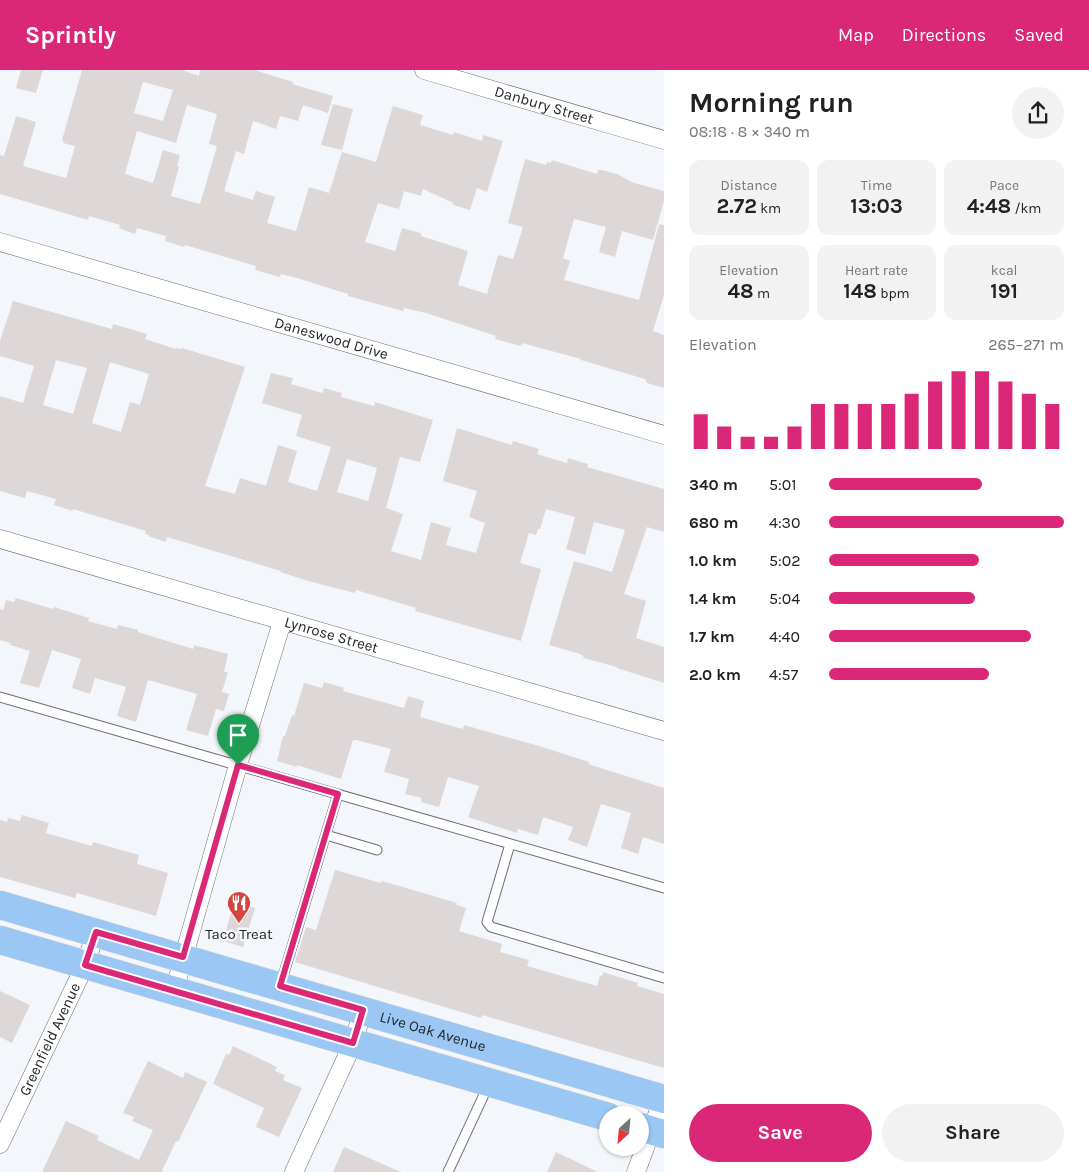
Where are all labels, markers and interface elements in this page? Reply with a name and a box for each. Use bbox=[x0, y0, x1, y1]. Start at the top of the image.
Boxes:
text: Sprintly bbox=[25, 21, 116, 49]
text: Map bbox=[838, 24, 874, 46]
text: Directions bbox=[902, 24, 986, 46]
text: Saved bbox=[1014, 24, 1064, 46]
street label: Danbury Street bbox=[492, 82, 596, 128]
text: Morning run bbox=[689, 86, 854, 119]
button: share bbox=[1012, 87, 1064, 139]
text: 08:18 · 8 × 340 m bbox=[689, 122, 810, 141]
text: Distance bbox=[721, 177, 777, 194]
text: Time bbox=[861, 177, 892, 194]
text: Pace bbox=[989, 177, 1019, 194]
text: 2.72 bbox=[716, 194, 757, 218]
text: 13:03 bbox=[850, 194, 903, 218]
text: 4:48 bbox=[967, 194, 1011, 218]
text: km bbox=[757, 200, 781, 217]
text: /km bbox=[1011, 200, 1041, 217]
text: Elevation bbox=[719, 262, 778, 279]
text: Heart rate bbox=[845, 262, 908, 279]
text: kcal bbox=[991, 262, 1018, 279]
text: 48 bbox=[728, 279, 754, 303]
text: 148 bbox=[843, 279, 877, 303]
text: 191 bbox=[990, 279, 1018, 303]
text: m bbox=[754, 285, 770, 302]
text: bpm bbox=[877, 285, 910, 302]
street label: Daneswood Drive bbox=[272, 313, 390, 363]
text: Elevation bbox=[689, 335, 757, 354]
text: 265–271 m bbox=[988, 335, 1064, 354]
text: 340 m bbox=[689, 475, 738, 494]
text: 5:01 bbox=[769, 475, 797, 494]
text: 680 m bbox=[689, 513, 738, 532]
text: 4:30 bbox=[769, 513, 801, 532]
text: 1.0 km bbox=[689, 551, 737, 570]
text: 5:02 bbox=[769, 551, 801, 570]
text: 1.4 km bbox=[689, 589, 736, 608]
text: 5:04 bbox=[769, 589, 800, 608]
street label: Lynrose Street bbox=[283, 613, 381, 657]
text: 1.7 km bbox=[689, 627, 735, 646]
text: 4:40 bbox=[769, 627, 800, 646]
text: 2.0 km bbox=[689, 665, 741, 684]
text: 4:57 bbox=[769, 665, 798, 684]
pin bbox=[217, 714, 259, 765]
icon: arrive bbox=[224, 721, 252, 749]
restaurant icon: Taco Treat bbox=[226, 890, 252, 924]
place label: Taco Treat bbox=[205, 925, 273, 943]
street label: Greenfield Avenue bbox=[15, 980, 84, 1099]
street label: Live Oak Avenue bbox=[378, 1007, 488, 1055]
button: Save bbox=[689, 1104, 872, 1162]
button: Share bbox=[882, 1104, 1064, 1162]
north arrow bbox=[599, 1106, 649, 1156]
map controls bbox=[599, 1106, 649, 1156]

